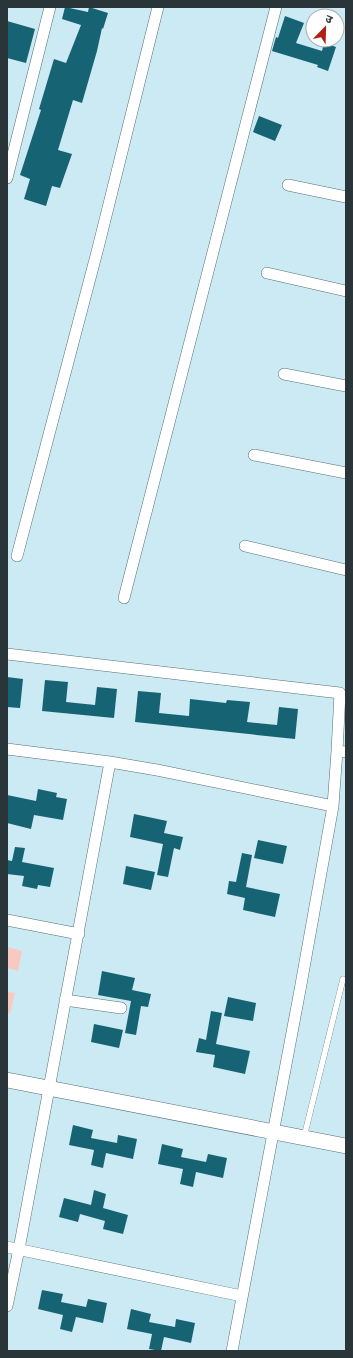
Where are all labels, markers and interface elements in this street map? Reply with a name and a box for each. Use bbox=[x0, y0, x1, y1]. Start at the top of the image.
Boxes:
north arrow bbox=[305, 8, 345, 48]
text: उ bbox=[323, 12, 335, 27]

